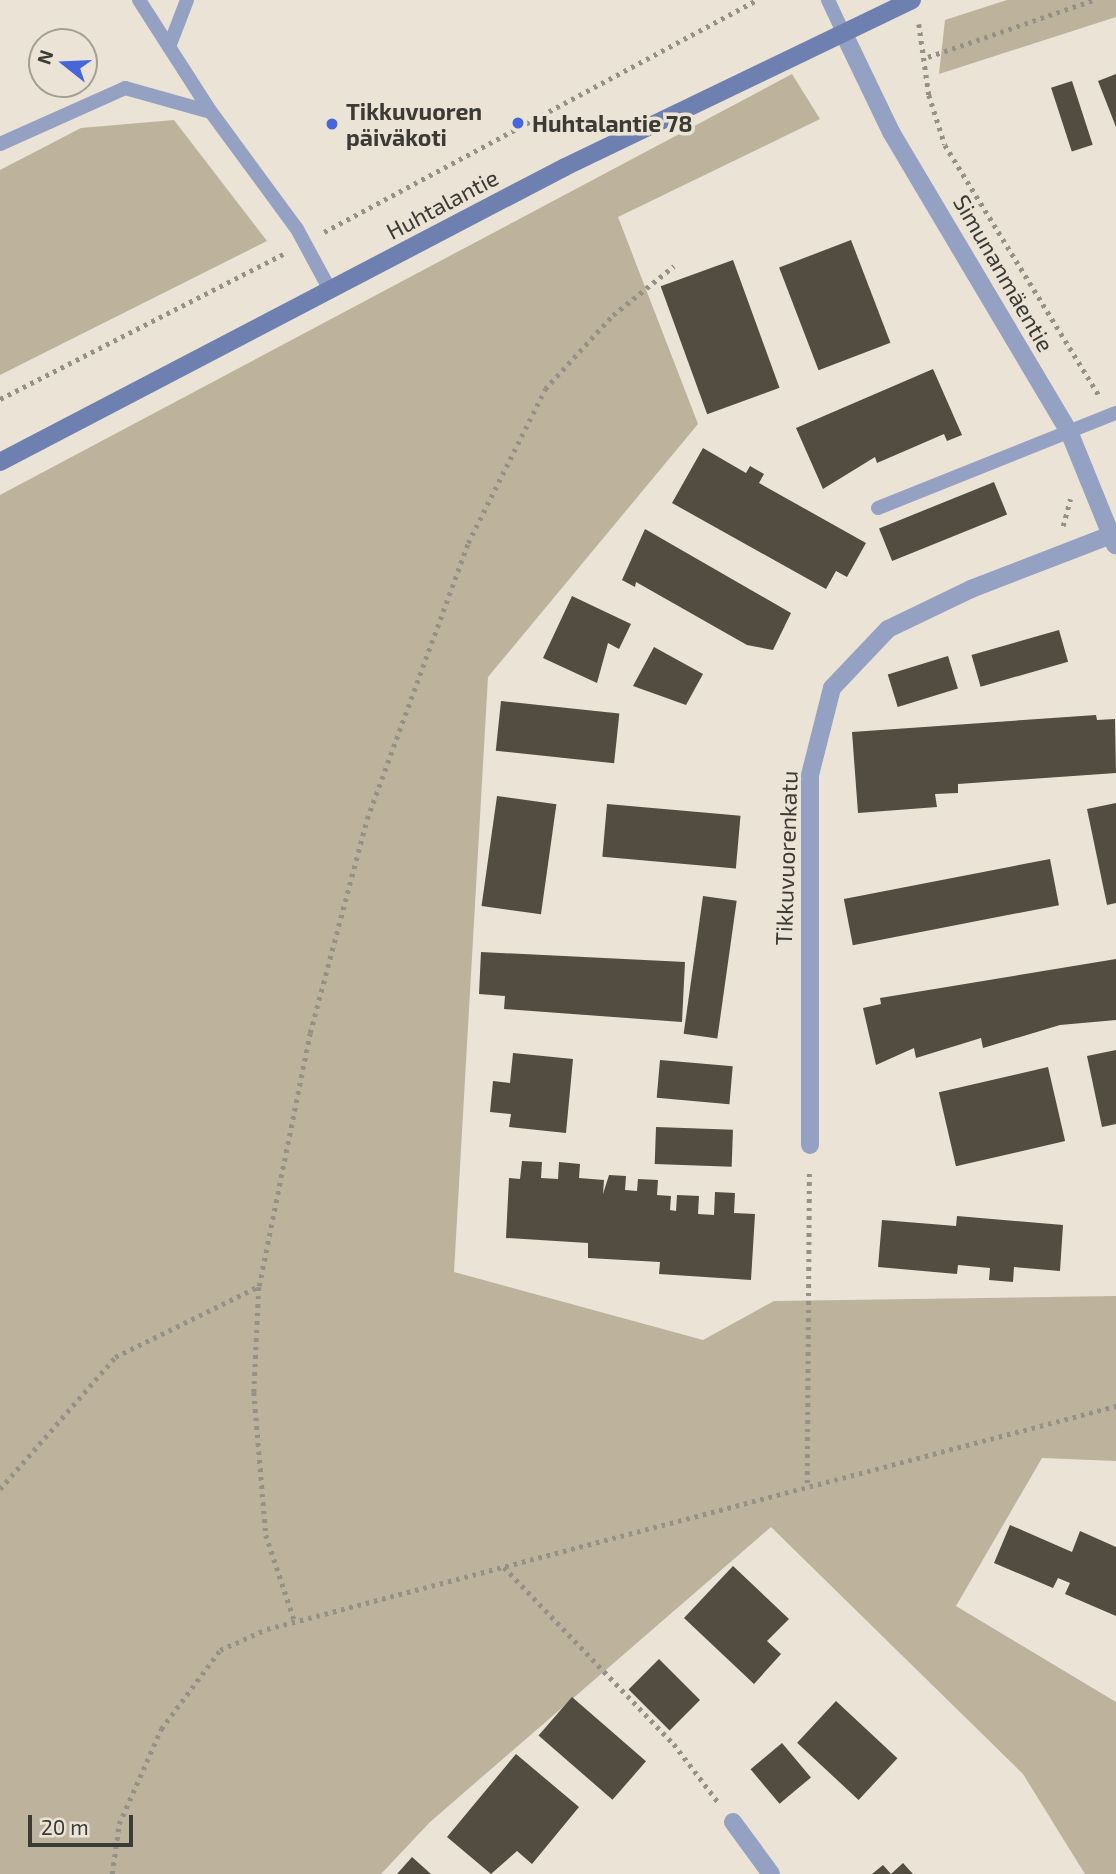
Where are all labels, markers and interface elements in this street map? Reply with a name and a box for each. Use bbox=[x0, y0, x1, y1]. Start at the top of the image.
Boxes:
north arrow bbox=[28, 28, 98, 98]
text: N bbox=[31, 47, 58, 67]
place label: Tikkuvuoren päiväkoti bbox=[346, 97, 482, 151]
place label: Huhtalantie 78 bbox=[532, 109, 693, 137]
marker: Huhtalantie 78 bbox=[510, 115, 526, 131]
marker: Tikkuvuoren päiväkoti bbox=[324, 116, 340, 132]
street label: Huhtalantie bbox=[381, 163, 503, 245]
street label: Simunanmäentie bbox=[948, 190, 1060, 356]
street label: Tikkuvuorenkatu bbox=[769, 770, 803, 946]
scale bar bbox=[32, 1800, 136, 1844]
text: 20 m bbox=[41, 1814, 89, 1839]

